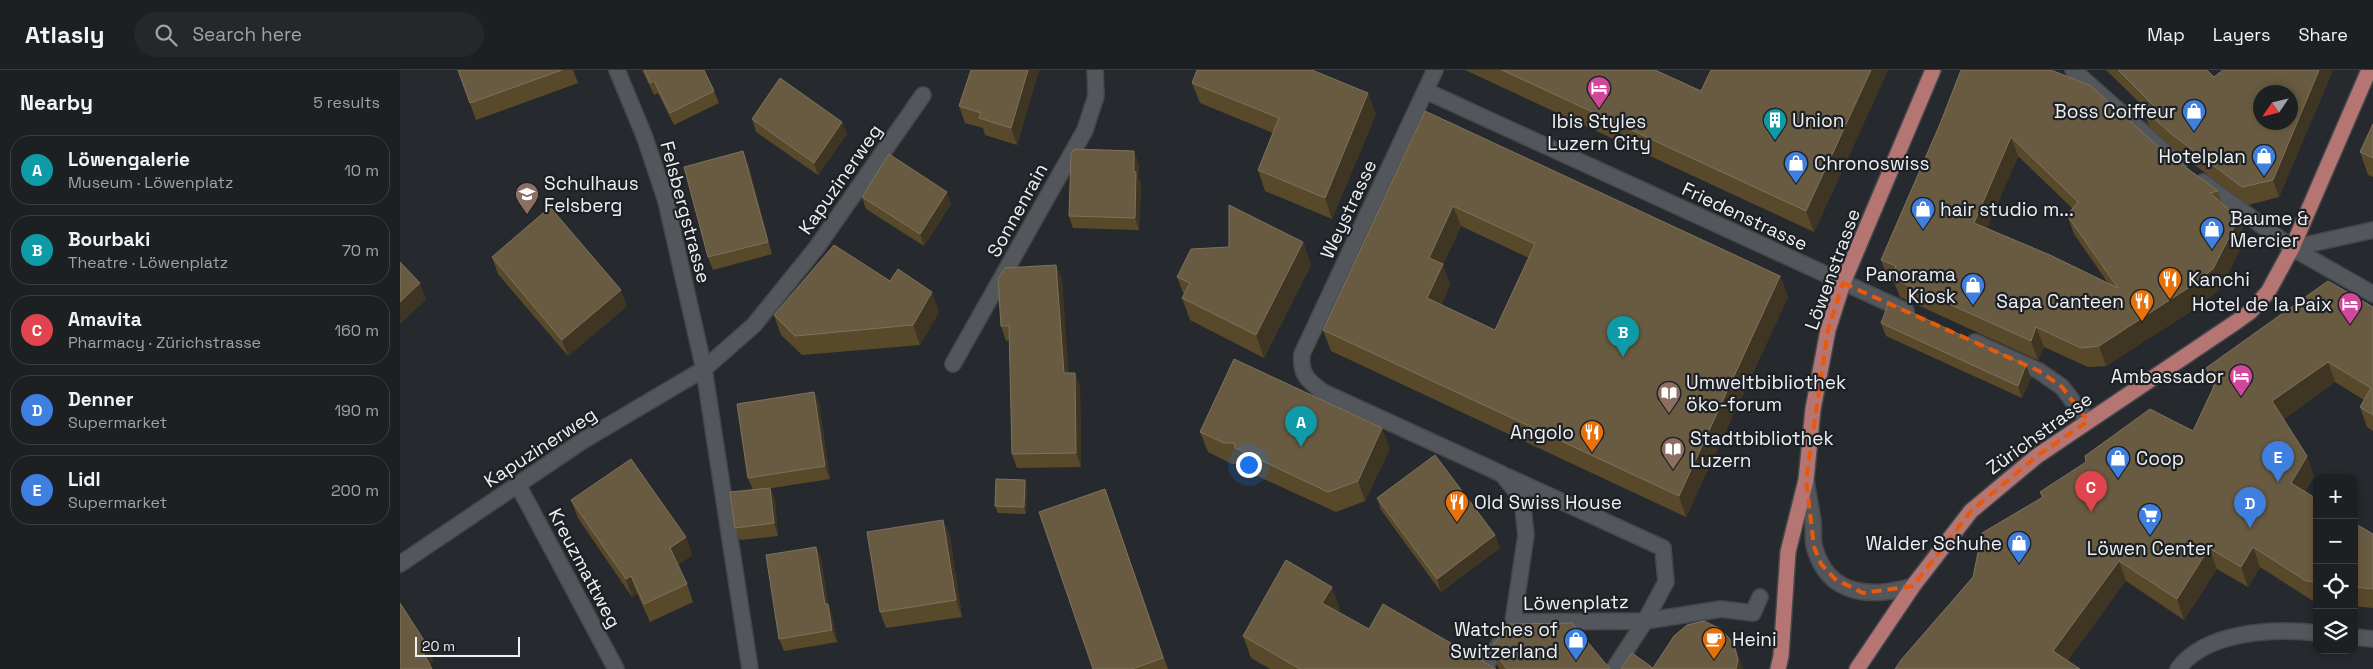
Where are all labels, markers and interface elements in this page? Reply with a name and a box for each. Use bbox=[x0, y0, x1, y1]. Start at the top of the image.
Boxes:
search box bbox=[134, 12, 484, 57]
text: Atlasly bbox=[25, 19, 104, 50]
icon: search bbox=[152, 21, 180, 49]
text: Search here bbox=[192, 22, 302, 47]
text: Map bbox=[2147, 23, 2185, 46]
text: Layers bbox=[2213, 23, 2270, 46]
text: Share bbox=[2298, 23, 2348, 46]
hotel icon: Ibis Styles Luzern City bbox=[1586, 75, 1612, 109]
north arrow bbox=[2253, 85, 2298, 130]
text: Nearby bbox=[20, 89, 93, 116]
text: 5 results bbox=[313, 92, 380, 113]
shop icon: Boss Coiffeur bbox=[2181, 98, 2207, 132]
place label: Boss Coiffeur bbox=[2054, 99, 2176, 124]
building icon: Union bbox=[1762, 107, 1788, 141]
place label: Union bbox=[1792, 108, 1844, 133]
place label: Ibis Styles Luzern City bbox=[1547, 109, 1651, 156]
street label: Kapuzinerweg bbox=[793, 119, 888, 239]
street label: Felsbergstrasse bbox=[655, 138, 716, 286]
shop icon: Hotelplan bbox=[2251, 143, 2277, 177]
place label: Hotelplan bbox=[2158, 144, 2246, 169]
text: Löwengalerie bbox=[68, 147, 190, 172]
shop icon: Chronoswiss bbox=[1783, 150, 1809, 184]
place label: Chronoswiss bbox=[1814, 151, 1930, 176]
street label: Weystrasse bbox=[1315, 156, 1382, 263]
street label: Sonnenrain bbox=[981, 159, 1053, 262]
text: A bbox=[32, 160, 42, 181]
text: 10 m bbox=[344, 160, 379, 181]
place label: Schulhaus Felsberg bbox=[544, 171, 639, 218]
text: Museum · Löwenplatz bbox=[68, 172, 233, 193]
street label: Friedenstrasse bbox=[1678, 176, 1812, 257]
school or university icon: Schulhaus Felsberg bbox=[514, 181, 540, 215]
shop icon: hair studio m... bbox=[1910, 196, 1936, 230]
place label: hair studio m... bbox=[1940, 197, 2074, 222]
street label: Löwenstrasse bbox=[1799, 205, 1866, 333]
place label: Baume & Mercier bbox=[2230, 206, 2309, 253]
shop icon: Baume & Mercier bbox=[2199, 216, 2225, 250]
text: Bourbaki bbox=[68, 227, 150, 252]
text: B bbox=[32, 240, 42, 261]
text: 70 m bbox=[342, 240, 379, 261]
text: Theatre · Löwenplatz bbox=[68, 252, 228, 273]
place label: Panorama Kiosk bbox=[1865, 262, 1956, 309]
restaurant icon: Kanchi bbox=[2157, 266, 2183, 300]
place label: Kanchi bbox=[2188, 267, 2250, 292]
shop icon: Panorama Kiosk bbox=[1960, 272, 1986, 306]
restaurant icon: Sapa Canteen bbox=[2129, 288, 2155, 322]
place label: Sapa Canteen bbox=[1996, 289, 2124, 314]
hotel icon: Hotel de la Paix bbox=[2337, 291, 2363, 325]
place label: Hotel de la Paix bbox=[2192, 292, 2332, 317]
text: Amavita bbox=[68, 307, 142, 332]
pin: B bbox=[1607, 316, 1639, 357]
text: C bbox=[32, 320, 42, 341]
text: 160 m bbox=[334, 320, 379, 341]
text: Pharmacy · Zürichstrasse bbox=[68, 332, 261, 353]
hotel icon: Ambassador bbox=[2228, 363, 2254, 397]
place label: Ambassador bbox=[2111, 364, 2224, 389]
place label: Umweltbibliothek öko-forum bbox=[1686, 370, 1846, 417]
library icon: Umweltbibliothek öko-forum bbox=[1656, 380, 1682, 414]
text: Denner bbox=[68, 387, 134, 412]
street label: Zürichstrasse bbox=[1981, 387, 2097, 480]
text: D bbox=[32, 400, 42, 421]
text: 190 m bbox=[334, 400, 379, 421]
street label: Kapuzinerweg bbox=[479, 402, 601, 493]
pin: A bbox=[1285, 406, 1317, 447]
text: Supermarket bbox=[68, 412, 167, 433]
restaurant icon: Angolo bbox=[1579, 419, 1605, 453]
place label: Angolo bbox=[1510, 420, 1574, 445]
place label: Stadtbibliothek Luzern bbox=[1690, 426, 1834, 473]
library icon: Stadtbibliothek Luzern bbox=[1660, 436, 1686, 470]
pin: E bbox=[2262, 441, 2294, 482]
shop icon: Coop bbox=[2105, 445, 2131, 479]
place label: Coop bbox=[2136, 446, 2184, 471]
your location bbox=[1236, 452, 1262, 478]
text: Lidl bbox=[68, 467, 101, 492]
pin: C bbox=[2075, 471, 2107, 512]
map controls bbox=[2313, 474, 2358, 654]
button: + bbox=[2313, 474, 2358, 519]
text: E bbox=[33, 480, 41, 501]
text: 200 m bbox=[331, 480, 379, 501]
pin: D bbox=[2234, 487, 2266, 528]
restaurant icon: Old Swiss House bbox=[1444, 489, 1470, 523]
place label: Old Swiss House bbox=[1474, 490, 1622, 515]
text: Supermarket bbox=[68, 492, 167, 513]
supermarket icon: Löwen Center bbox=[2137, 502, 2163, 536]
street label: Kreuzmattweg bbox=[543, 504, 627, 632]
button: − bbox=[2313, 519, 2358, 564]
shop icon: Walder Schuhe bbox=[2006, 530, 2032, 564]
place label: Walder Schuhe bbox=[1865, 531, 2002, 556]
place label: Löwen Center bbox=[2087, 536, 2213, 561]
button: locate bbox=[2313, 564, 2358, 609]
street label: Löwenplatz bbox=[1523, 589, 1629, 616]
button: layers bbox=[2313, 609, 2358, 654]
place label: Watches of Switzerland bbox=[1450, 617, 1558, 664]
cafe icon: Heini bbox=[1701, 626, 1727, 660]
shop icon: Watches of Switzerland bbox=[1563, 627, 1589, 661]
place label: Heini bbox=[1732, 627, 1777, 652]
scale bar bbox=[415, 634, 520, 657]
text: 20 m bbox=[422, 637, 455, 655]

